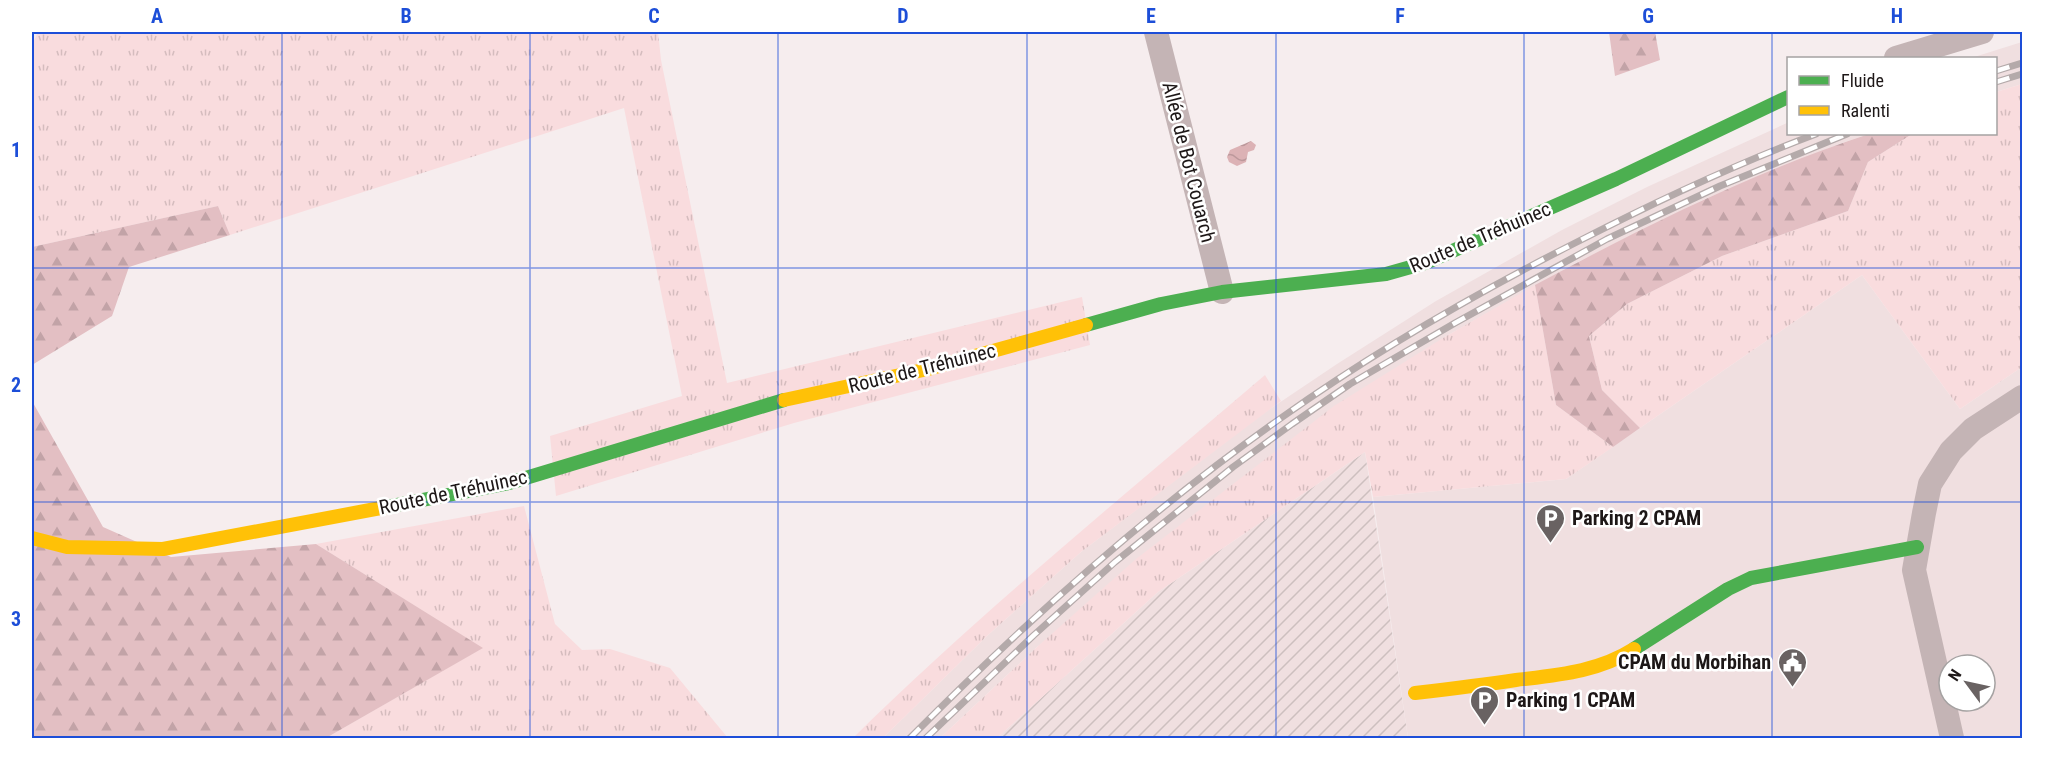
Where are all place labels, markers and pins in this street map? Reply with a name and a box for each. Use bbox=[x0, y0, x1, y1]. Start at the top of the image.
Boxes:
parking icon: Parking 2 CPAM bbox=[1535, 502, 1567, 544]
place label: Parking 2 CPAM bbox=[1572, 506, 1701, 530]
public building icon: CPAM du Morbihan bbox=[1776, 646, 1808, 688]
place label: CPAM du Morbihan bbox=[1618, 650, 1771, 674]
parking icon: Parking 1 CPAM bbox=[1469, 684, 1501, 726]
place label: Parking 1 CPAM bbox=[1506, 688, 1635, 712]

